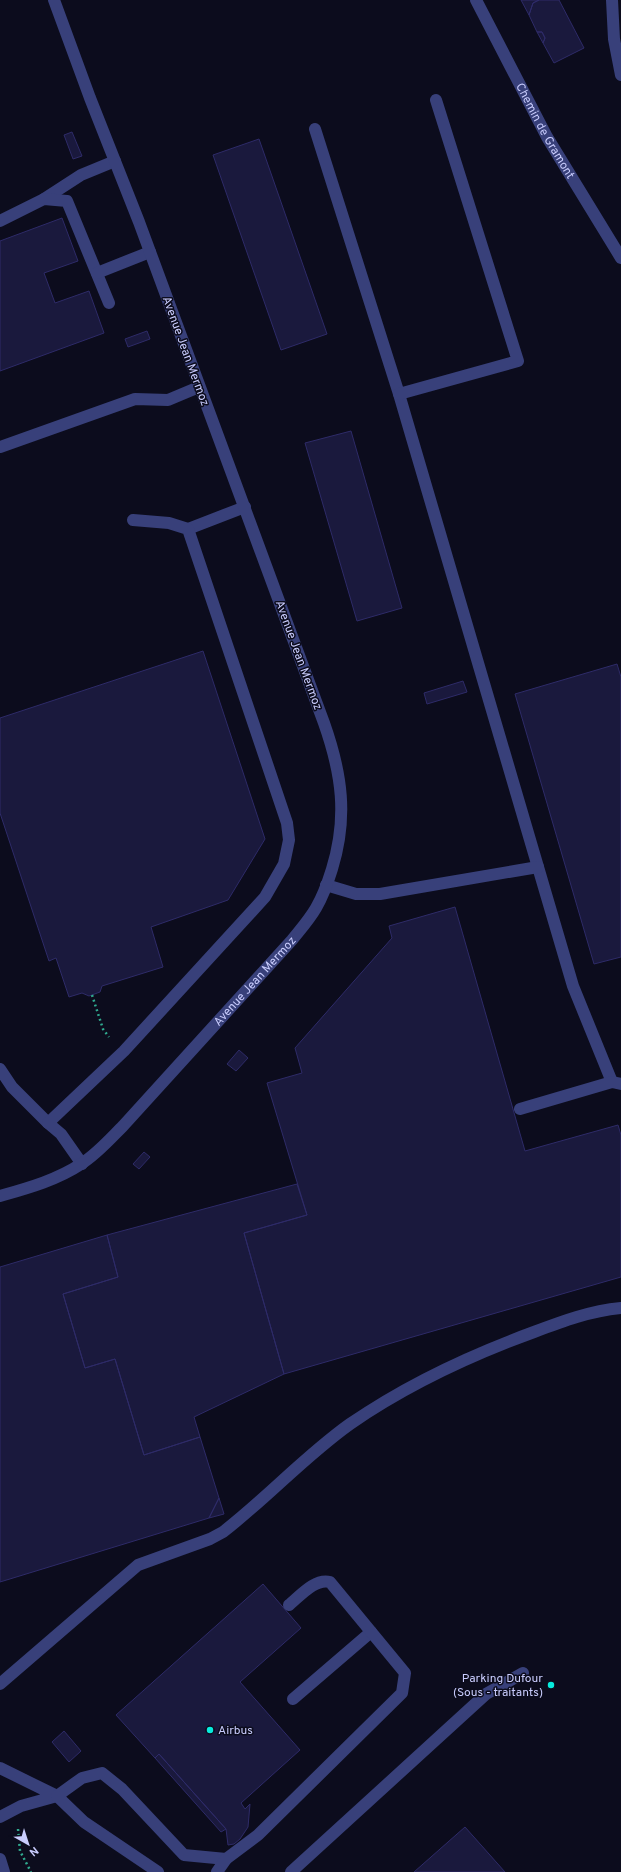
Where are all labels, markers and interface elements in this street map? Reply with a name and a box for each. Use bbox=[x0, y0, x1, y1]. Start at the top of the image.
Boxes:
street label: Chemin de Gramont bbox=[511, 80, 578, 182]
street label: Avenue Jean Mermoz bbox=[158, 294, 212, 408]
street label: Avenue Jean Mermoz bbox=[271, 598, 325, 712]
street label: Avenue Jean Mermoz bbox=[211, 933, 300, 1030]
place label: Parking Dufour (Sous - traitants) bbox=[453, 1671, 543, 1701]
marker: Parking Dufour (Sous - traitants) bbox=[546, 1680, 556, 1690]
place label: Airbus bbox=[218, 1723, 253, 1739]
marker: Airbus bbox=[205, 1725, 215, 1735]
north arrow bbox=[8, 1824, 48, 1864]
text: N bbox=[26, 1843, 41, 1859]

